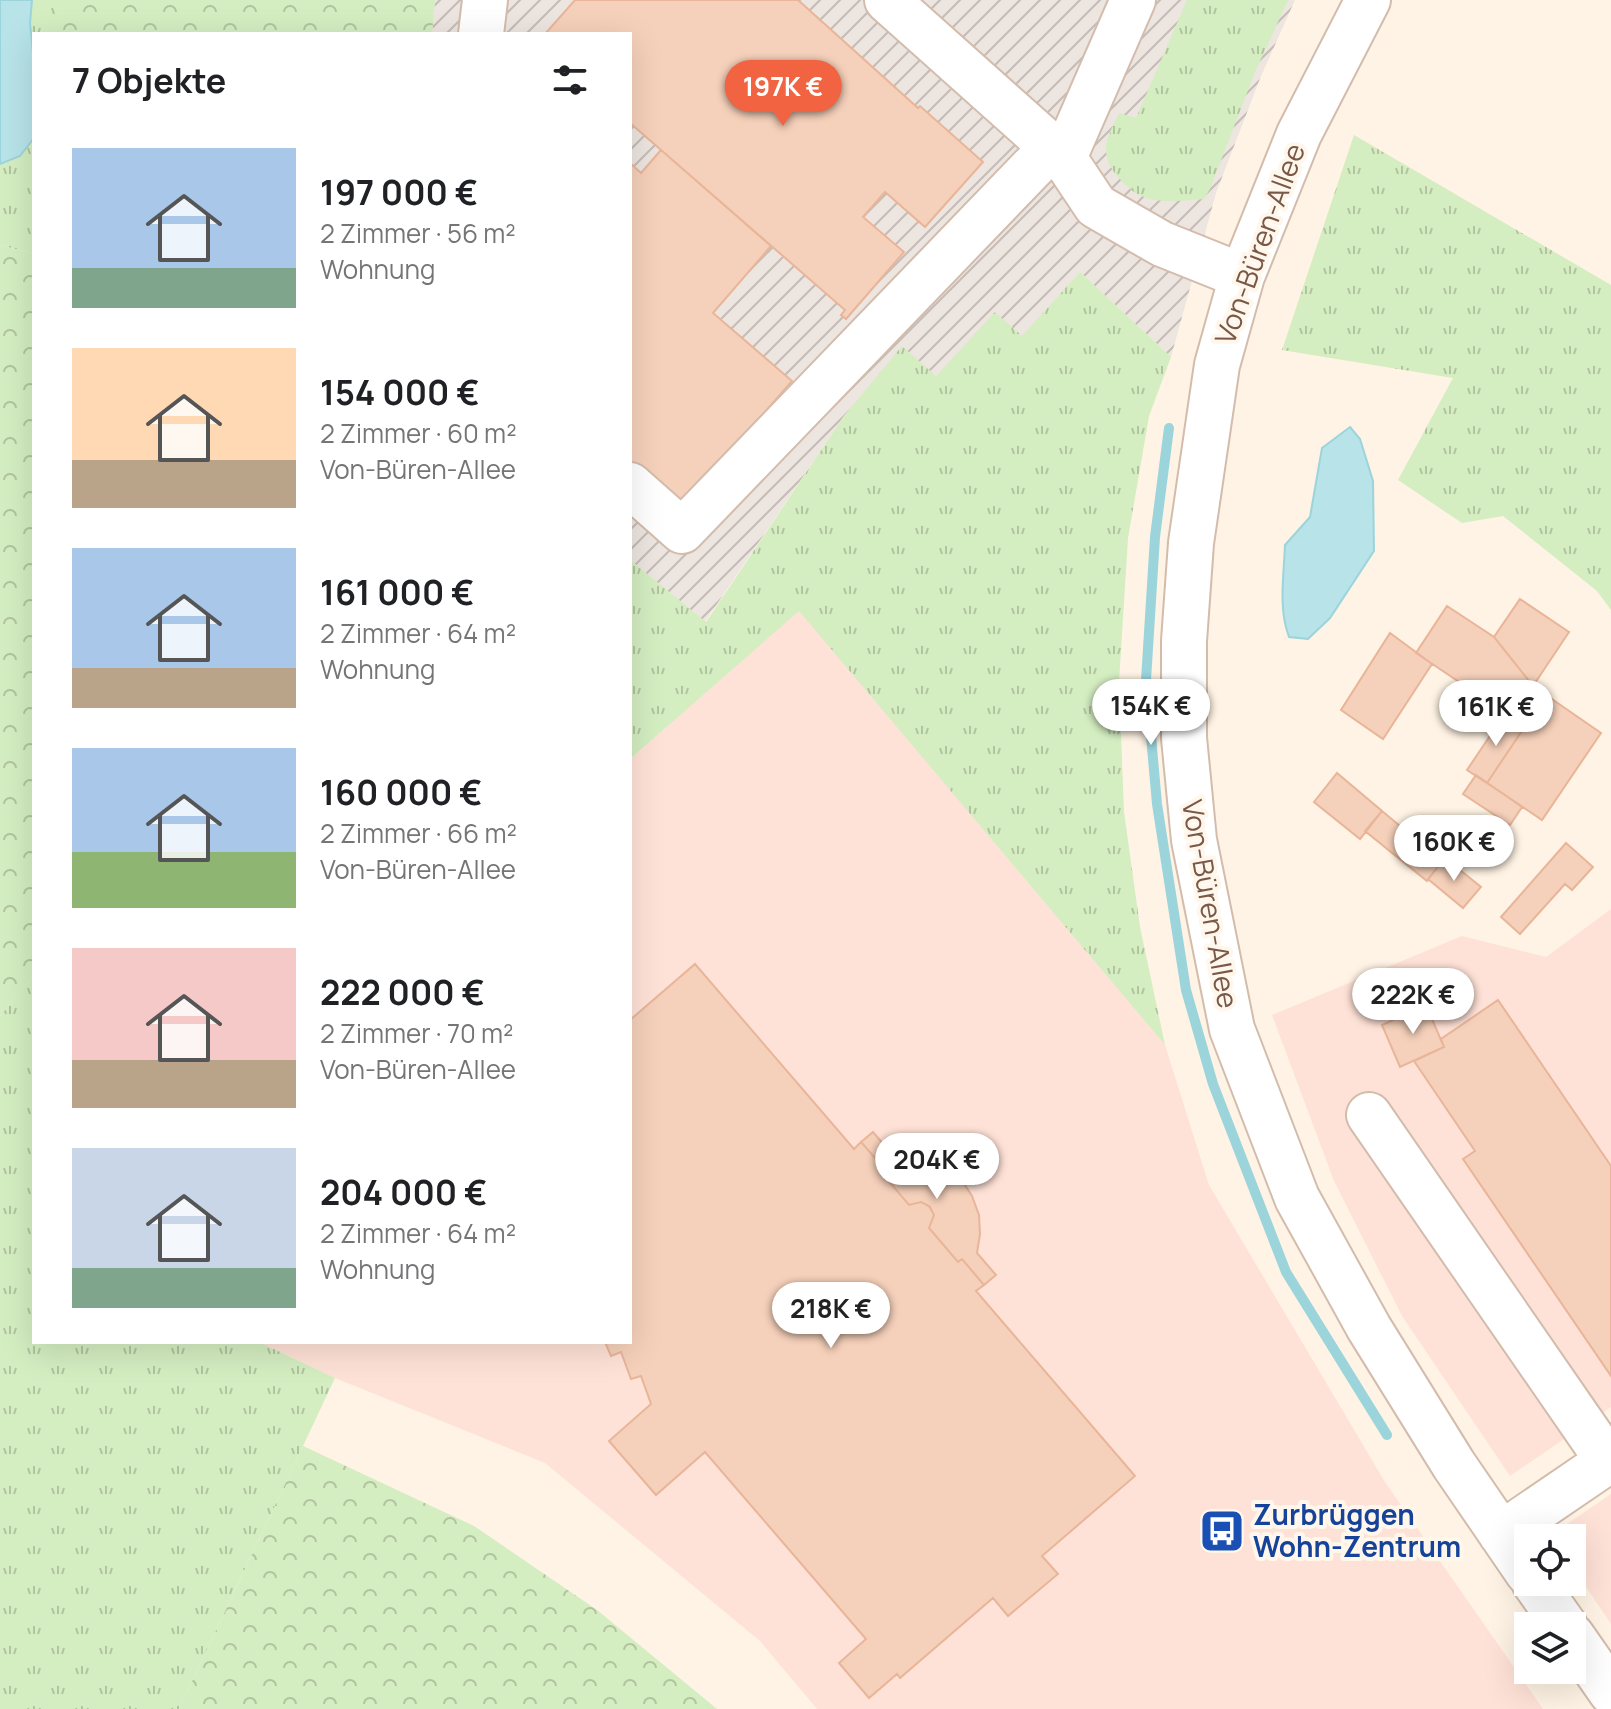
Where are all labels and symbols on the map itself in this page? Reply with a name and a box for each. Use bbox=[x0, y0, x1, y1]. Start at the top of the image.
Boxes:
pin: 197K € bbox=[718, 60, 848, 128]
street label: Von-Büren-Allee bbox=[1205, 138, 1313, 349]
pin: 154K € bbox=[1086, 679, 1216, 747]
pin: 161K € bbox=[1431, 680, 1561, 748]
street label: Von-Büren-Allee bbox=[1174, 797, 1248, 1011]
pin: 160K € bbox=[1389, 815, 1519, 883]
pin: 222K € bbox=[1348, 968, 1478, 1036]
pin: 204K € bbox=[872, 1133, 1002, 1201]
pin: 218K € bbox=[766, 1282, 896, 1350]
place label: Zurbrüggen Wohn-Zentrum bbox=[1253, 1495, 1461, 1565]
bus stop icon: Zurbrüggen Wohn-Zentrum bbox=[1198, 1507, 1246, 1555]

